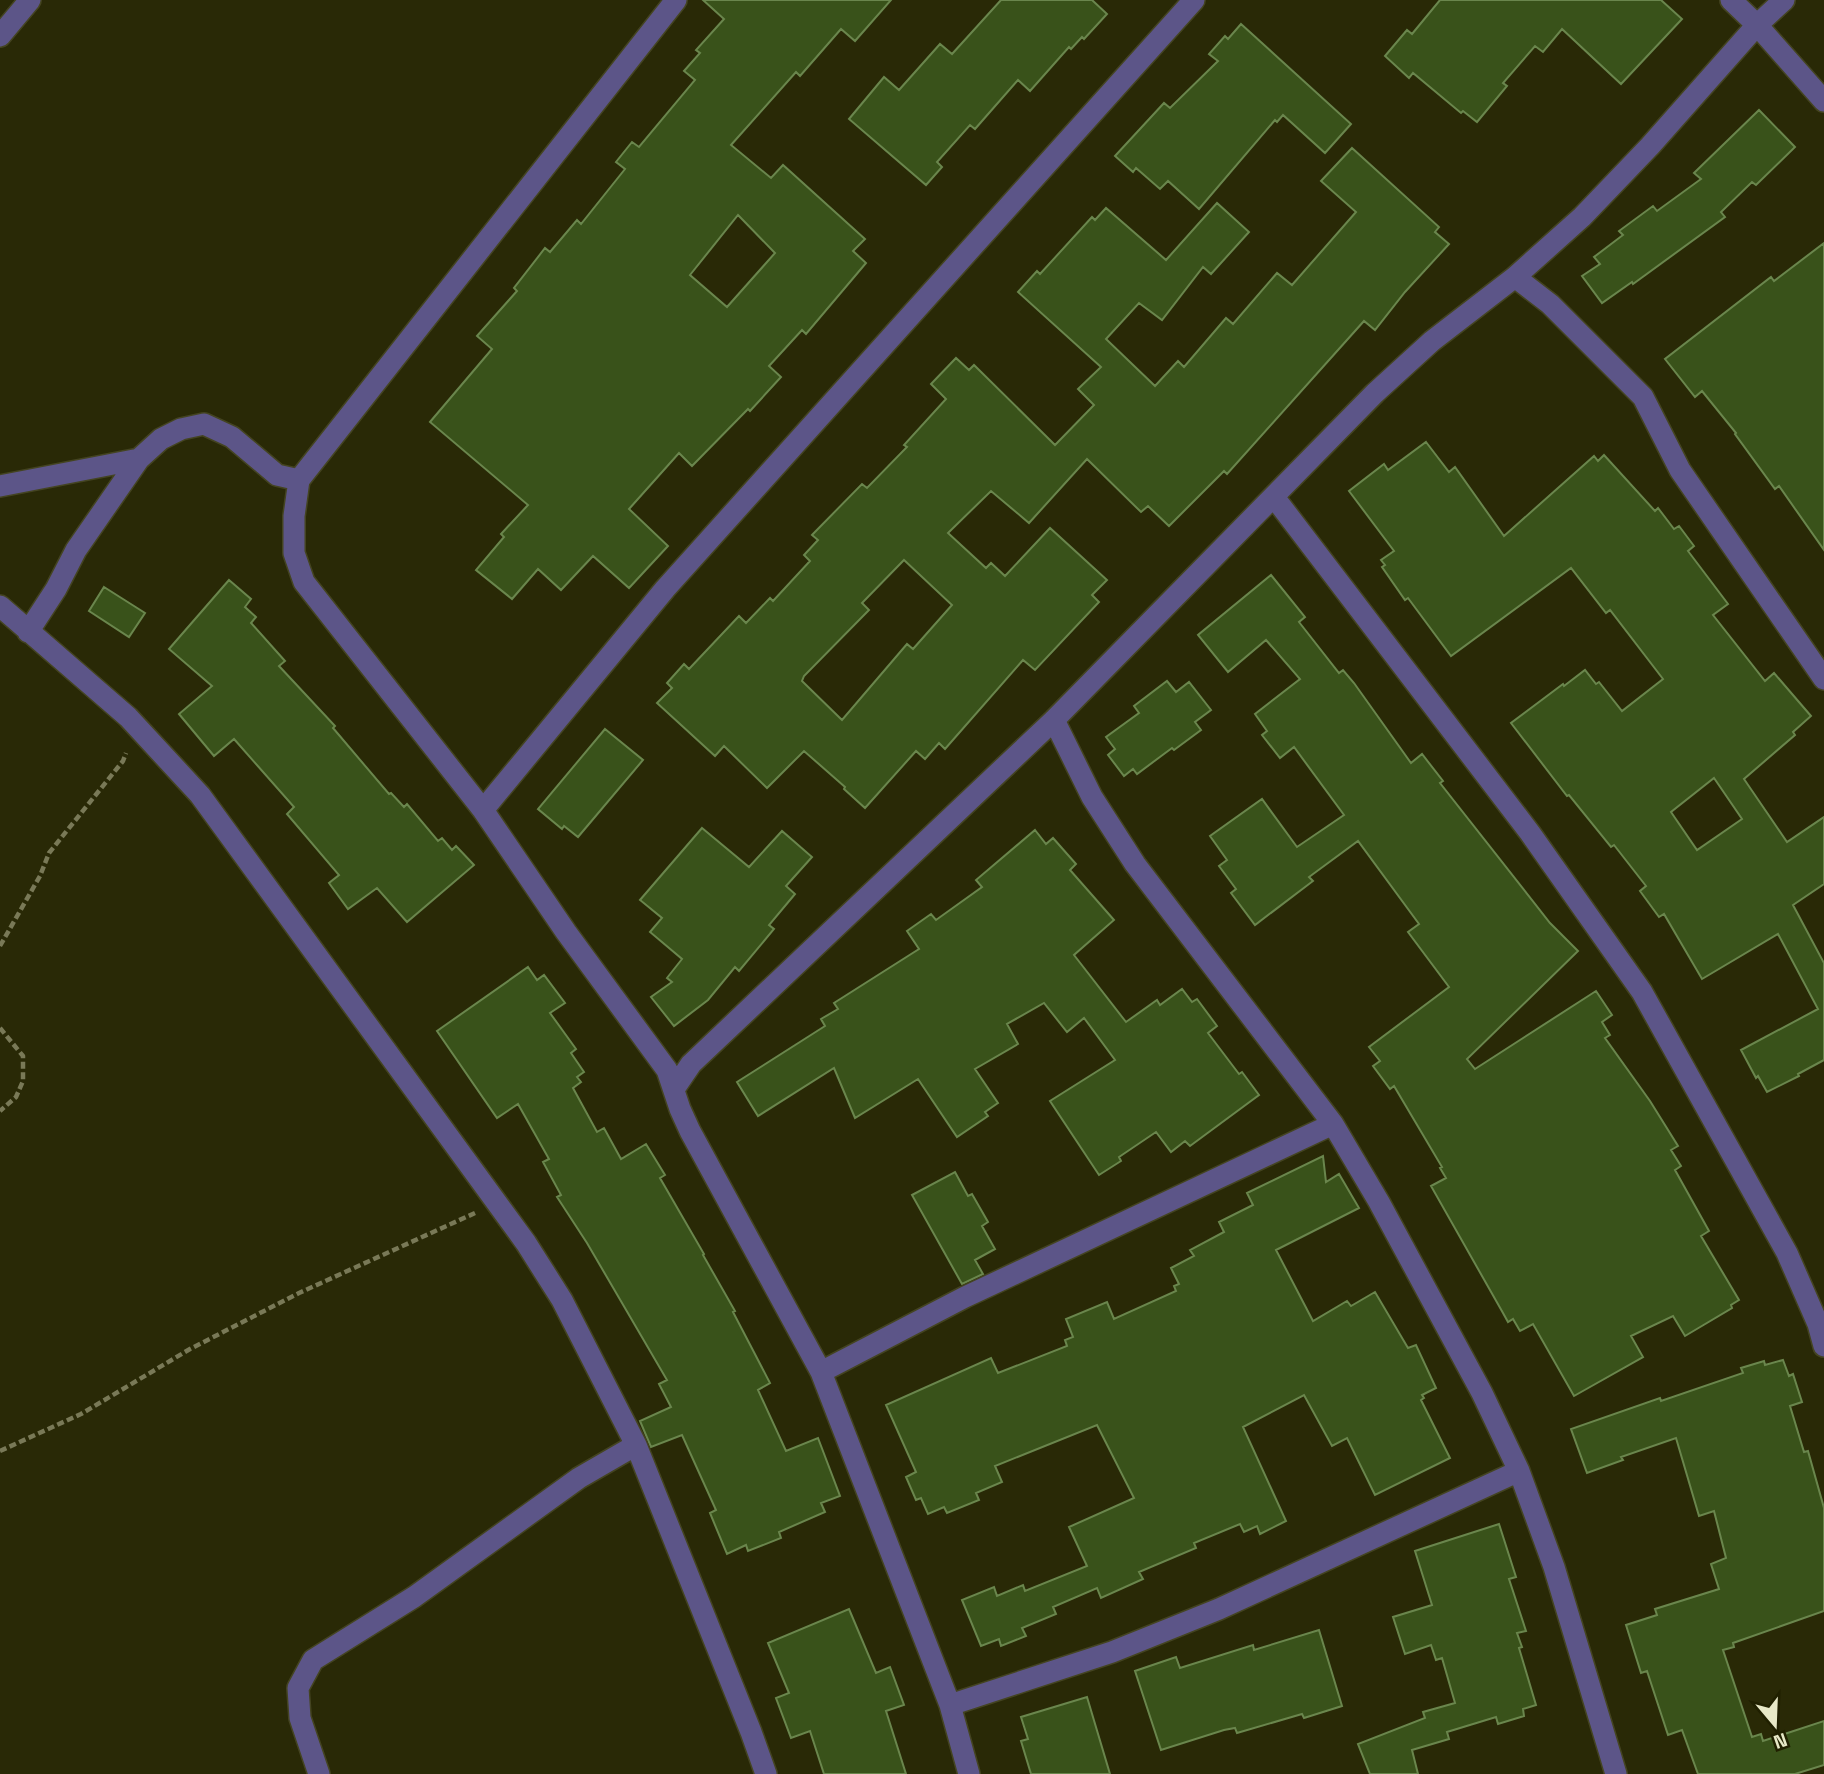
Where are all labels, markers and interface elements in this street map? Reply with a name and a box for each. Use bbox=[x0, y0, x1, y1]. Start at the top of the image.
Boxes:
north arrow bbox=[1740, 1690, 1810, 1760]
text: N bbox=[1770, 1727, 1790, 1754]

